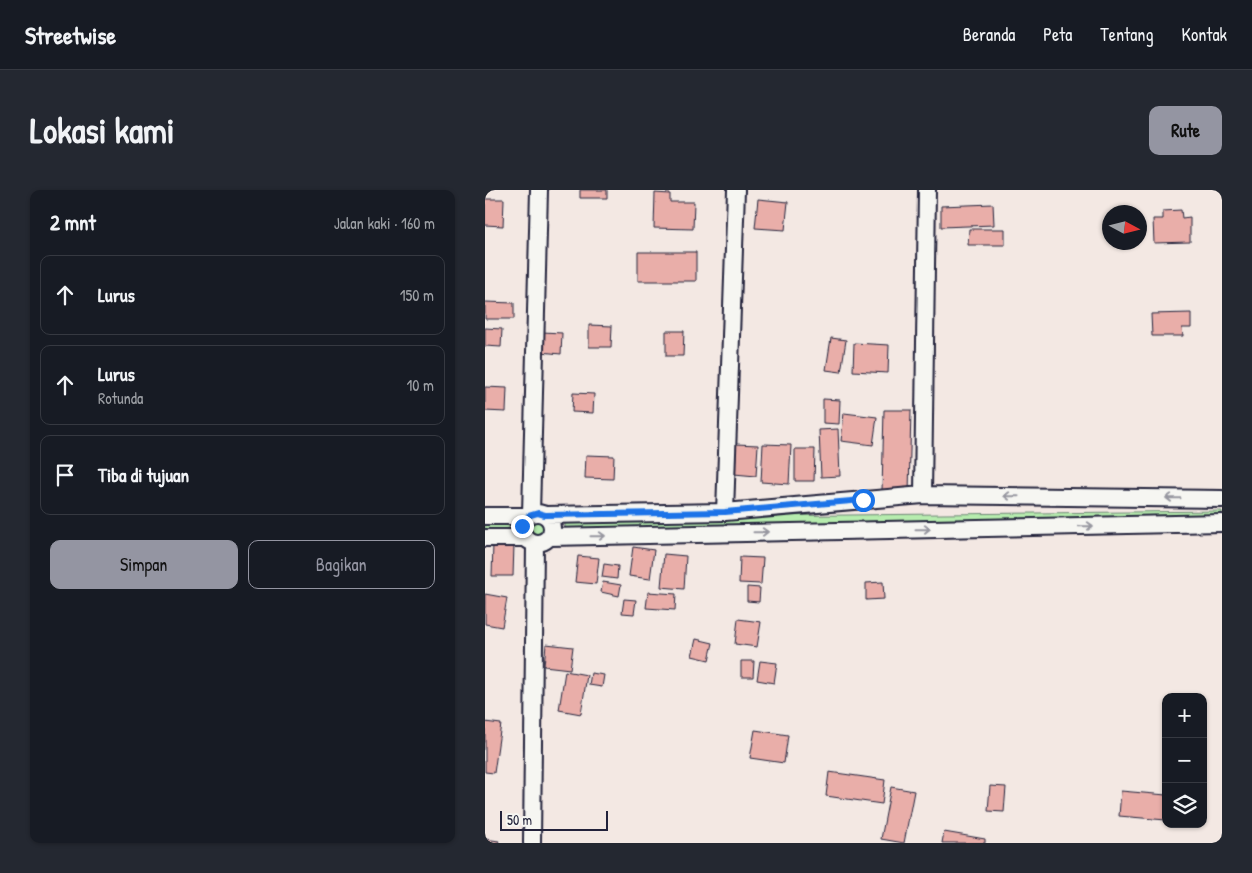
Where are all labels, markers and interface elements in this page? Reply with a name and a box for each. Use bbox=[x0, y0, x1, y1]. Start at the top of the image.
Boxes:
text: Streetwise bbox=[25, 19, 116, 51]
text: Beranda bbox=[963, 22, 1015, 47]
text: Peta bbox=[1043, 22, 1072, 47]
text: Tentang bbox=[1100, 22, 1153, 47]
text: Kontak bbox=[1181, 22, 1227, 47]
button: Rute bbox=[1149, 106, 1222, 155]
text: Lokasi kami bbox=[30, 107, 175, 154]
north arrow bbox=[1102, 205, 1147, 250]
text: 2 mnt bbox=[50, 208, 96, 237]
text: Jalan kaki · 160 m bbox=[334, 212, 435, 234]
icon: ahead bbox=[51, 281, 79, 309]
text: Lurus bbox=[98, 282, 135, 308]
text: 150 m bbox=[400, 284, 434, 306]
text: Lurus bbox=[98, 361, 135, 387]
icon: ahead bbox=[51, 371, 79, 399]
text: 10 m bbox=[406, 374, 434, 396]
text: Rotunda bbox=[98, 387, 143, 409]
icon: arrive bbox=[51, 461, 79, 489]
text: Tiba di tujuan bbox=[98, 462, 189, 488]
route start bbox=[852, 489, 875, 512]
one-way arrow bbox=[1003, 491, 1020, 501]
one-way arrow bbox=[1166, 493, 1182, 503]
route end bbox=[511, 515, 534, 538]
one-way arrow bbox=[1078, 521, 1094, 530]
one-way arrow bbox=[915, 524, 931, 534]
one-way arrow bbox=[753, 528, 769, 537]
one-way arrow bbox=[590, 531, 606, 541]
button: Simpan bbox=[50, 540, 238, 589]
button: Bagikan bbox=[248, 540, 435, 589]
map controls bbox=[1162, 693, 1207, 828]
button: + bbox=[1162, 693, 1207, 738]
button: − bbox=[1162, 738, 1207, 783]
button: layers bbox=[1162, 783, 1207, 828]
scale bar bbox=[500, 808, 607, 831]
text: 50 m bbox=[507, 810, 532, 829]

